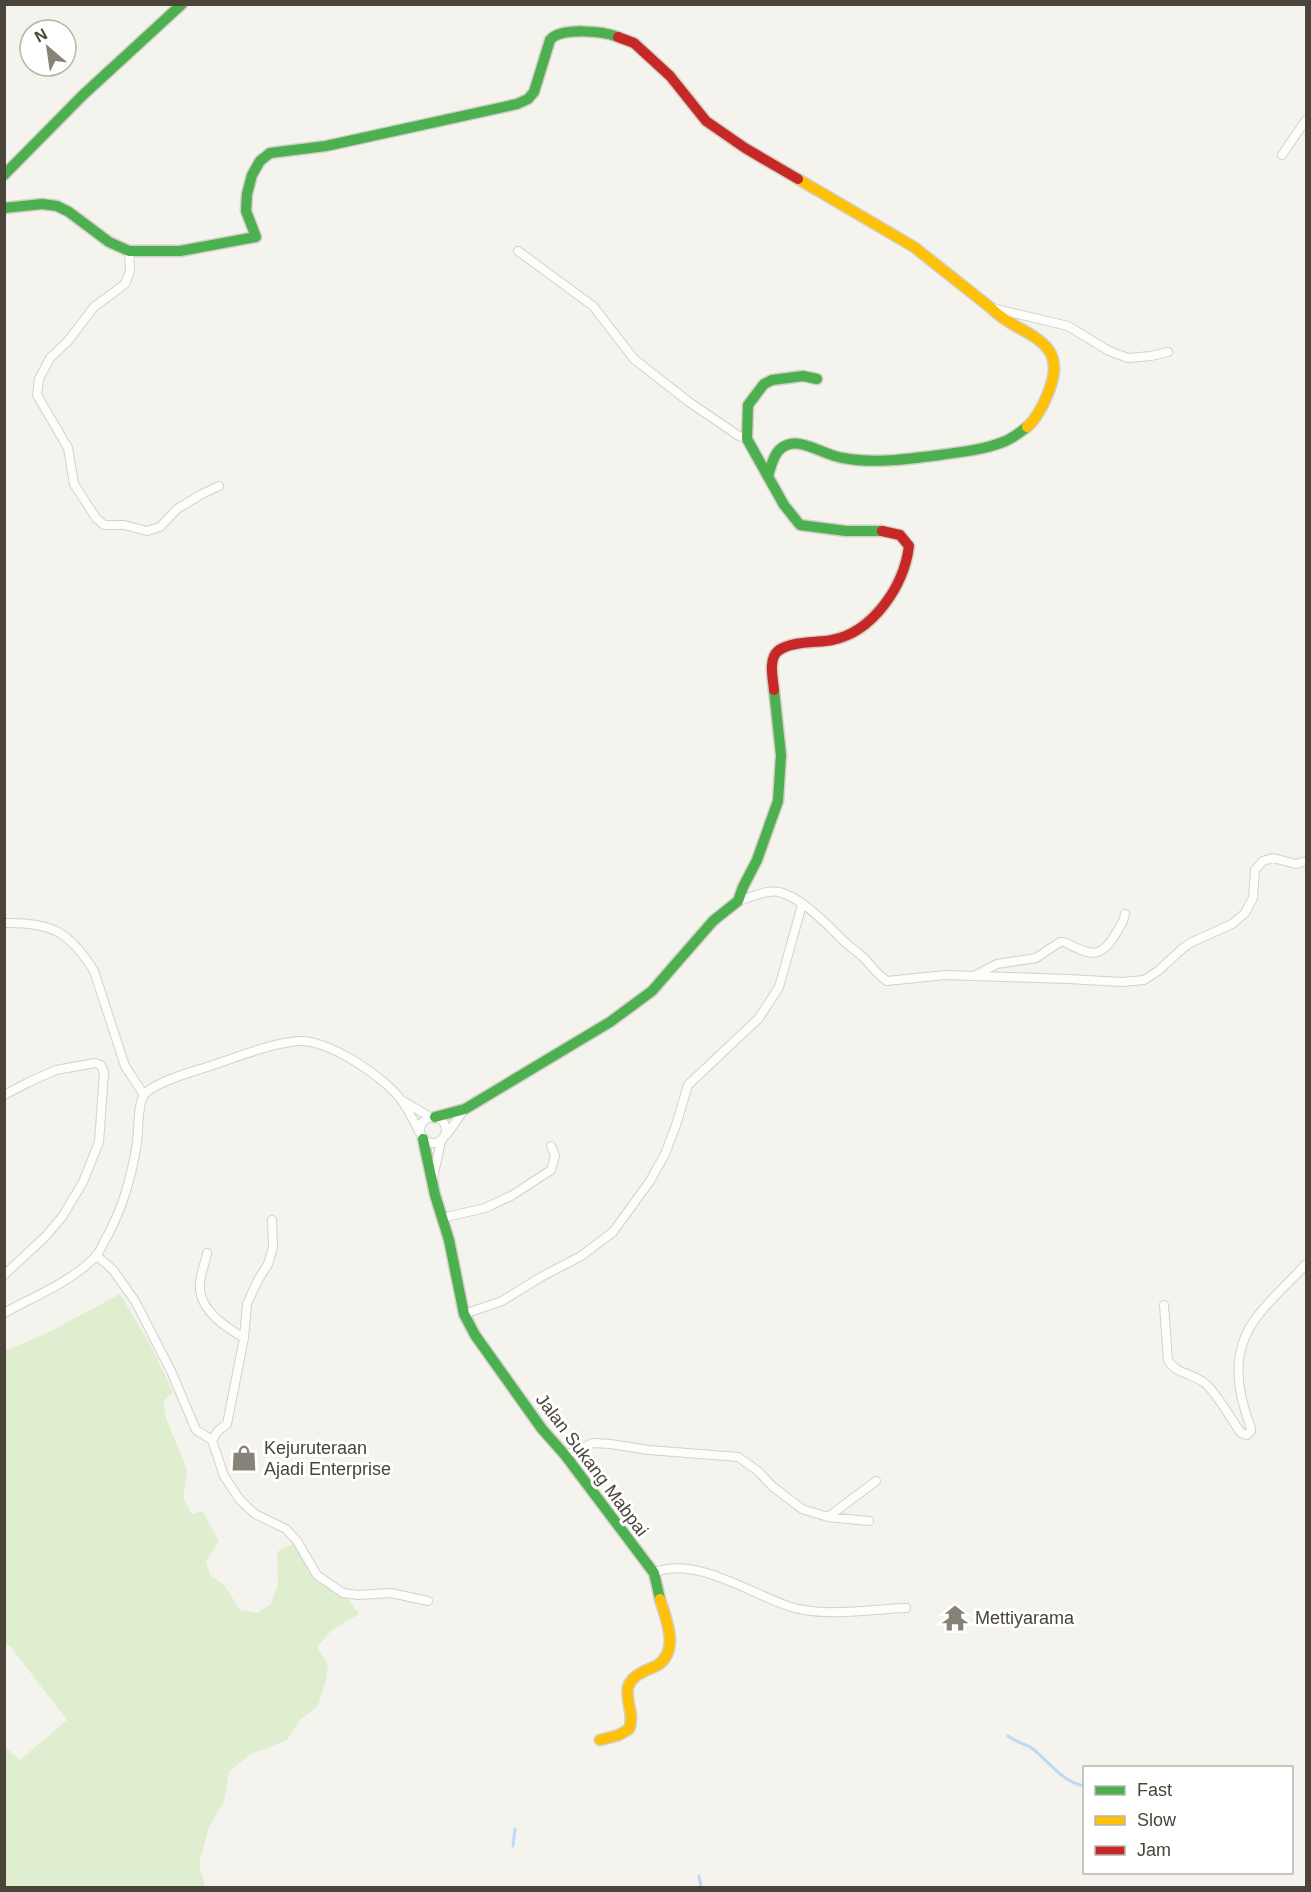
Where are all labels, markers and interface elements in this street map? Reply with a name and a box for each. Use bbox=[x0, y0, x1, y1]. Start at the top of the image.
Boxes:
north arrow bbox=[18, 18, 78, 78]
text: N bbox=[32, 25, 50, 46]
street label: Jalan Sukang Mabpai bbox=[532, 1390, 652, 1540]
place label: Kejuruteraan Ajadi Enterprise bbox=[264, 1438, 391, 1479]
shop icon: Kejuruteraan Ajadi Enterprise bbox=[229, 1443, 259, 1473]
temple icon: Mettiyarama bbox=[940, 1603, 970, 1633]
place label: Mettiyarama bbox=[975, 1608, 1075, 1628]
legend bbox=[1083, 1766, 1293, 1874]
text: Fast bbox=[1137, 1780, 1172, 1800]
text: Slow bbox=[1137, 1810, 1177, 1830]
text: Jam bbox=[1137, 1840, 1171, 1860]

